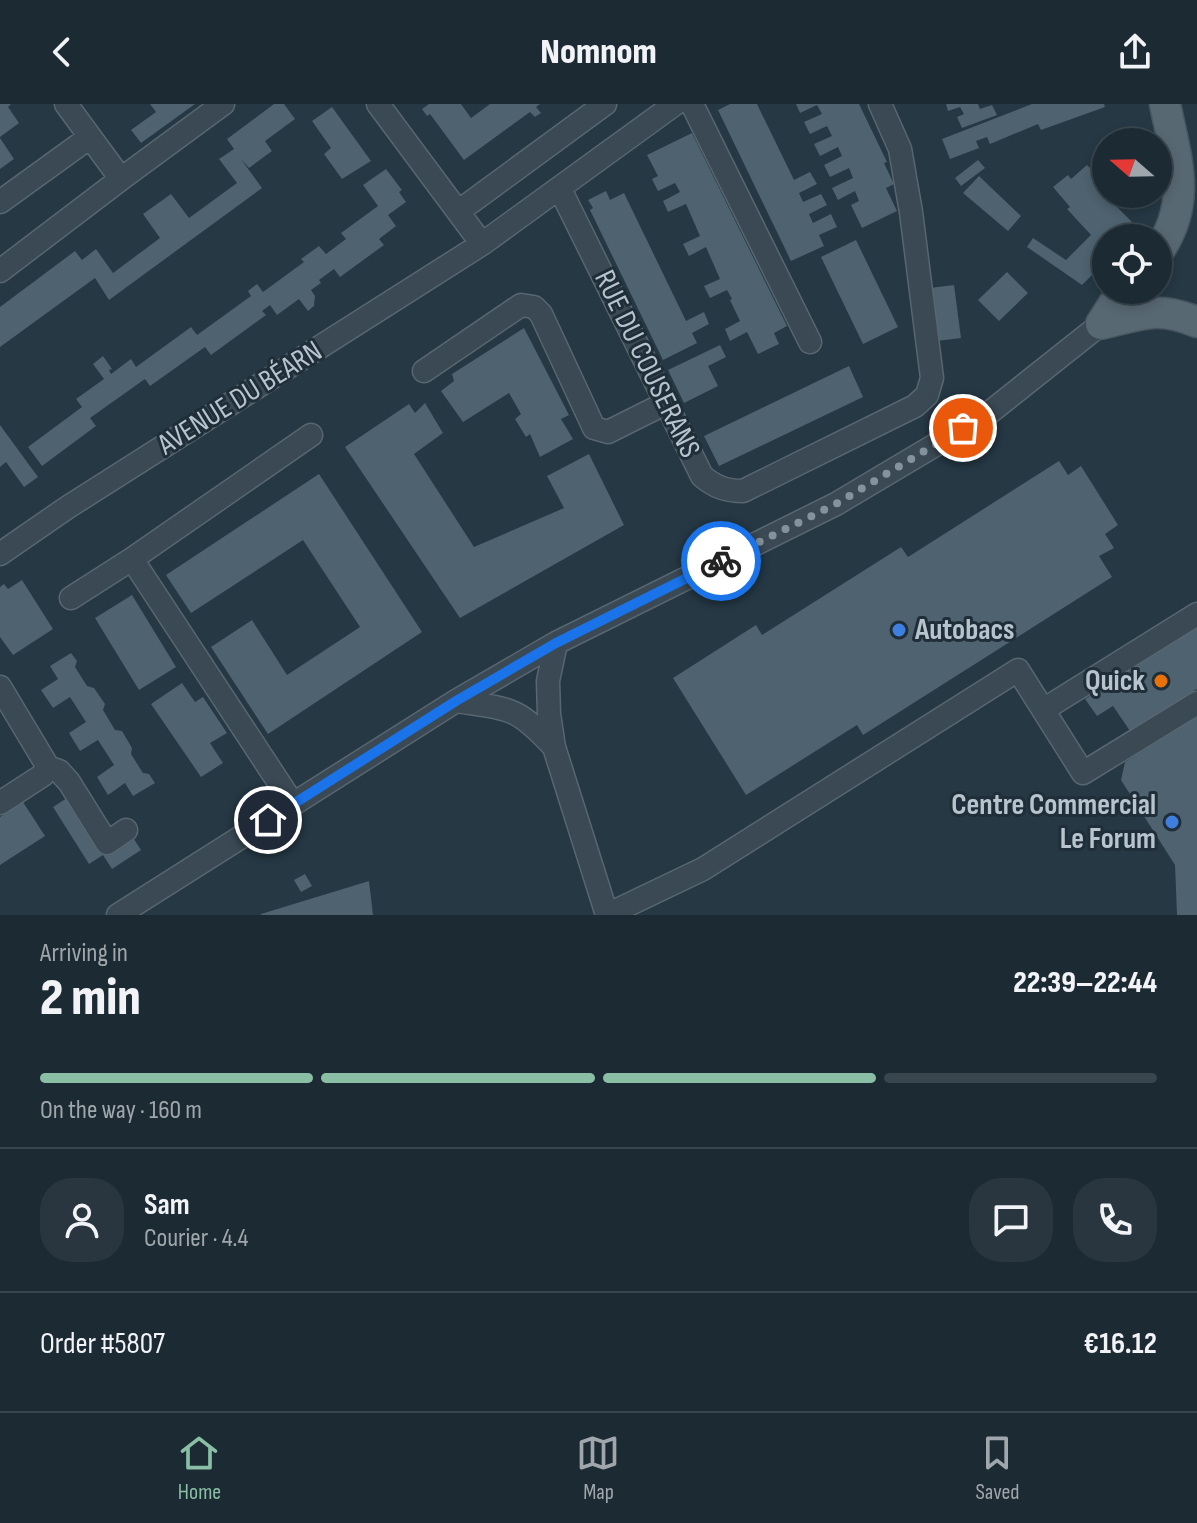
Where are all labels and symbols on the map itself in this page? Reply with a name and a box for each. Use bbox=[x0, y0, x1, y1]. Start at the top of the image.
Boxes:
north arrow bbox=[1092, 128, 1172, 208]
street label: RUE DU COUSERANS bbox=[586, 264, 708, 464]
street label: AVENUE DU BÉARN bbox=[150, 333, 329, 463]
pin bbox=[929, 394, 997, 462]
courier bbox=[681, 521, 761, 601]
place label: Autobacs bbox=[914, 612, 1015, 648]
marker: Autobacs bbox=[890, 621, 908, 639]
place label: Quick bbox=[1085, 663, 1145, 699]
marker: Quick bbox=[1152, 672, 1170, 690]
pin bbox=[234, 786, 302, 854]
place label: Centre Commercial Le Forum bbox=[951, 787, 1156, 857]
marker: Centre Commercial Le Forum bbox=[1163, 813, 1181, 831]

